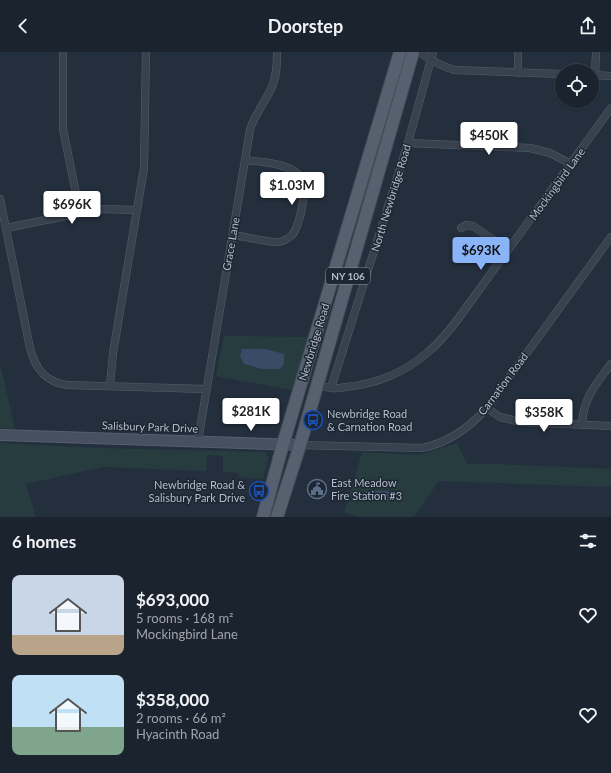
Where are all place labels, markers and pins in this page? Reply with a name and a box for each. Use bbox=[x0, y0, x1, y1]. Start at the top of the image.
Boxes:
pin: $450K bbox=[461, 122, 517, 156]
pin: $1.03M bbox=[259, 172, 325, 206]
pin: $696K bbox=[44, 191, 100, 225]
pin: $693K bbox=[453, 237, 509, 271]
pin: $281K bbox=[223, 398, 279, 432]
pin: $358K bbox=[516, 399, 572, 433]
place label: Newbridge Road & Carnation Road bbox=[327, 407, 412, 433]
bus stop icon: Newbridge Road & Carnation Road bbox=[302, 409, 324, 431]
place label: East Meadow Fire Station #3 bbox=[331, 476, 402, 502]
place label: Newbridge Road & Salisbury Park Drive bbox=[149, 478, 245, 504]
public building icon: East Meadow Fire Station #3 bbox=[306, 478, 328, 500]
bus stop icon: Newbridge Road & Salisbury Park Drive bbox=[248, 480, 270, 502]

